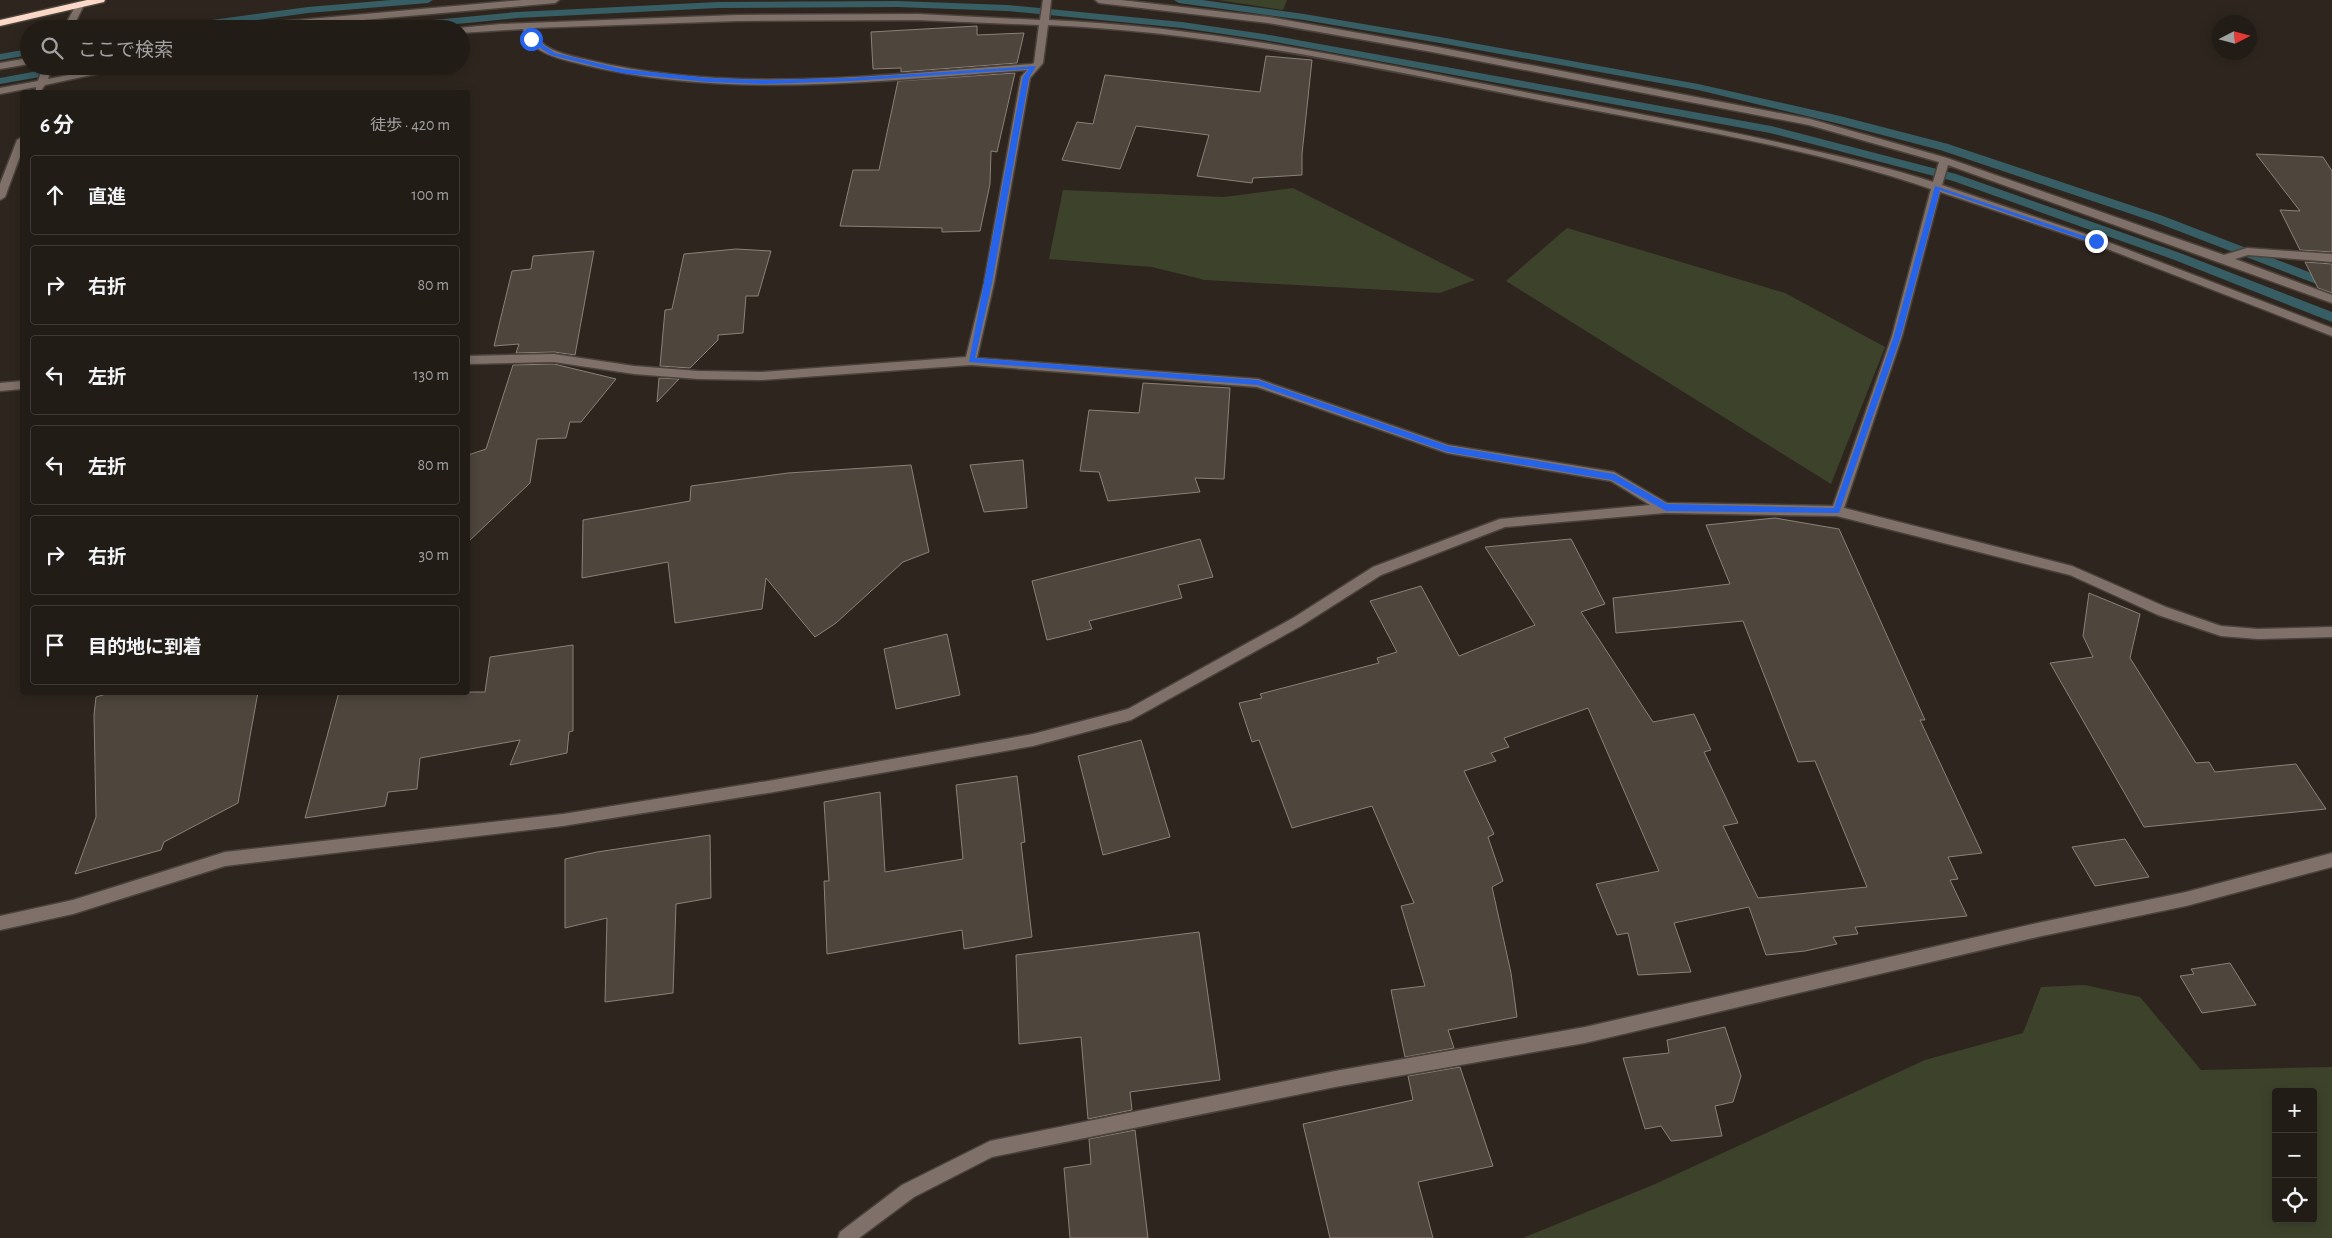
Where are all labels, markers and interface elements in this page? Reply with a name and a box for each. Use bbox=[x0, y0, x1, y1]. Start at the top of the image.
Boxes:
north arrow bbox=[2212, 15, 2257, 60]
search box bbox=[20, 20, 470, 75]
route start bbox=[520, 28, 543, 51]
icon: search bbox=[38, 34, 66, 62]
text: ここで検索 bbox=[78, 41, 173, 60]
text: 6 分 bbox=[40, 115, 74, 136]
text: 徒歩 · 420 m bbox=[370, 117, 450, 133]
icon: ahead bbox=[41, 181, 69, 209]
text: 100 m bbox=[411, 187, 449, 203]
text: 直進 bbox=[88, 188, 126, 207]
route end bbox=[2085, 230, 2108, 253]
icon: right bbox=[41, 271, 69, 299]
text: 80 m bbox=[418, 277, 449, 293]
text: 右折 bbox=[88, 278, 126, 297]
icon: left bbox=[41, 361, 69, 389]
text: 130 m bbox=[413, 367, 449, 383]
text: 左折 bbox=[88, 368, 126, 387]
icon: left bbox=[41, 451, 69, 479]
text: 80 m bbox=[418, 457, 449, 473]
text: 左折 bbox=[88, 458, 126, 477]
icon: right bbox=[41, 541, 69, 569]
text: 30 m bbox=[419, 547, 449, 563]
text: 右折 bbox=[88, 548, 126, 567]
icon: arrive bbox=[41, 631, 69, 659]
text: 目的地に到着 bbox=[88, 638, 202, 657]
map controls bbox=[2272, 1088, 2317, 1223]
button: + bbox=[2272, 1088, 2317, 1133]
button: − bbox=[2272, 1133, 2317, 1178]
button: locate bbox=[2272, 1178, 2317, 1223]

